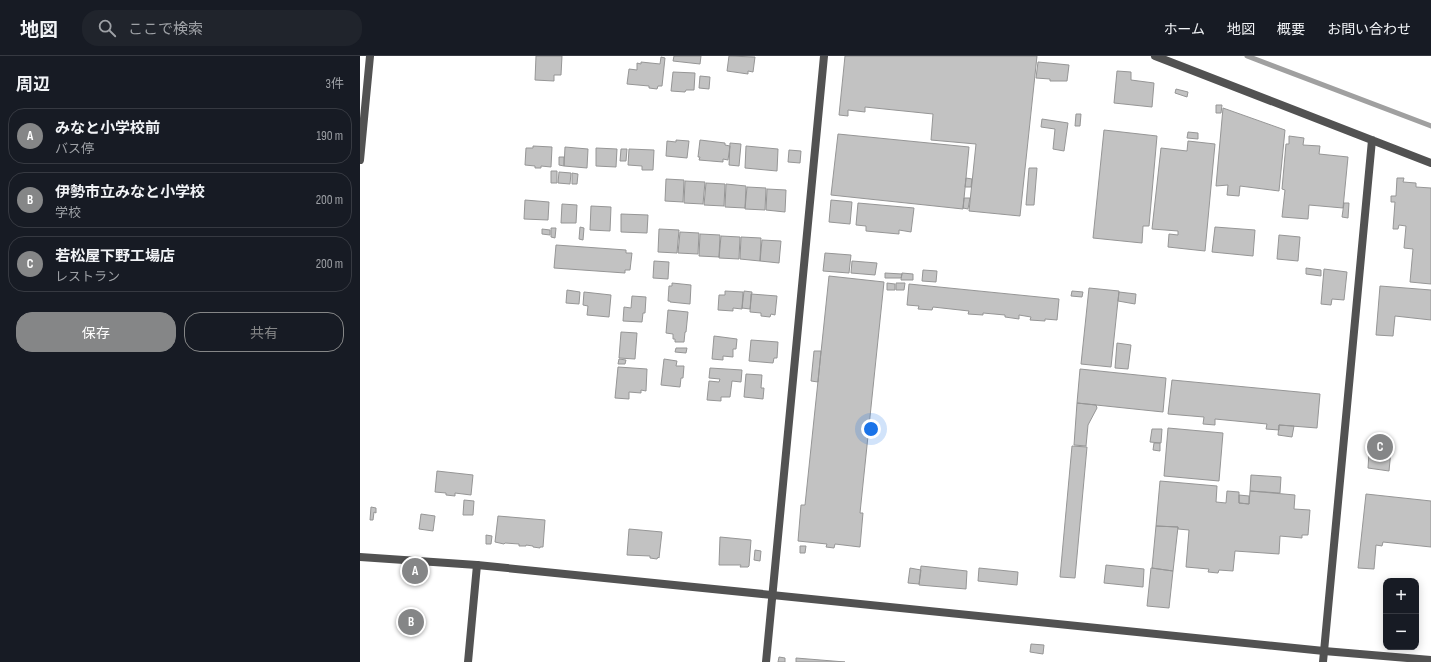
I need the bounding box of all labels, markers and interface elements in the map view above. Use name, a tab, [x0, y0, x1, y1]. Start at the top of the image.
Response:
search box	[82, 10, 362, 46]
icon: search	[96, 17, 118, 39]
text: 地図	[20, 19, 58, 42]
text: ここで検索	[128, 20, 203, 39]
text: ホーム	[1163, 21, 1205, 38]
text: 地図	[1227, 21, 1255, 38]
text: 概要	[1277, 21, 1305, 38]
text: お問い合わせ	[1327, 21, 1411, 38]
text: 周辺	[16, 75, 50, 95]
text: 3件	[326, 76, 344, 92]
text: みなと小学校前	[55, 119, 160, 138]
text: A	[27, 128, 33, 144]
text: 190 m	[316, 128, 343, 144]
text: バス停	[55, 141, 94, 157]
text: 伊勢市立みなと小学校	[55, 183, 205, 202]
text: B	[27, 192, 33, 208]
text: 200 m	[316, 192, 343, 208]
text: 学校	[55, 205, 81, 221]
text: 若松屋下野工場店	[55, 247, 175, 266]
text: C	[27, 256, 33, 272]
text: 200 m	[316, 256, 343, 272]
text: レストラン	[55, 269, 120, 285]
button: 保存	[16, 312, 176, 352]
button: 共有	[184, 312, 344, 352]
your location	[861, 419, 881, 439]
pin: C	[1367, 432, 1393, 462]
pin: A	[402, 556, 428, 586]
map controls	[1383, 578, 1419, 650]
button: +	[1383, 578, 1419, 614]
pin: B	[398, 607, 424, 637]
button: −	[1383, 614, 1419, 650]

